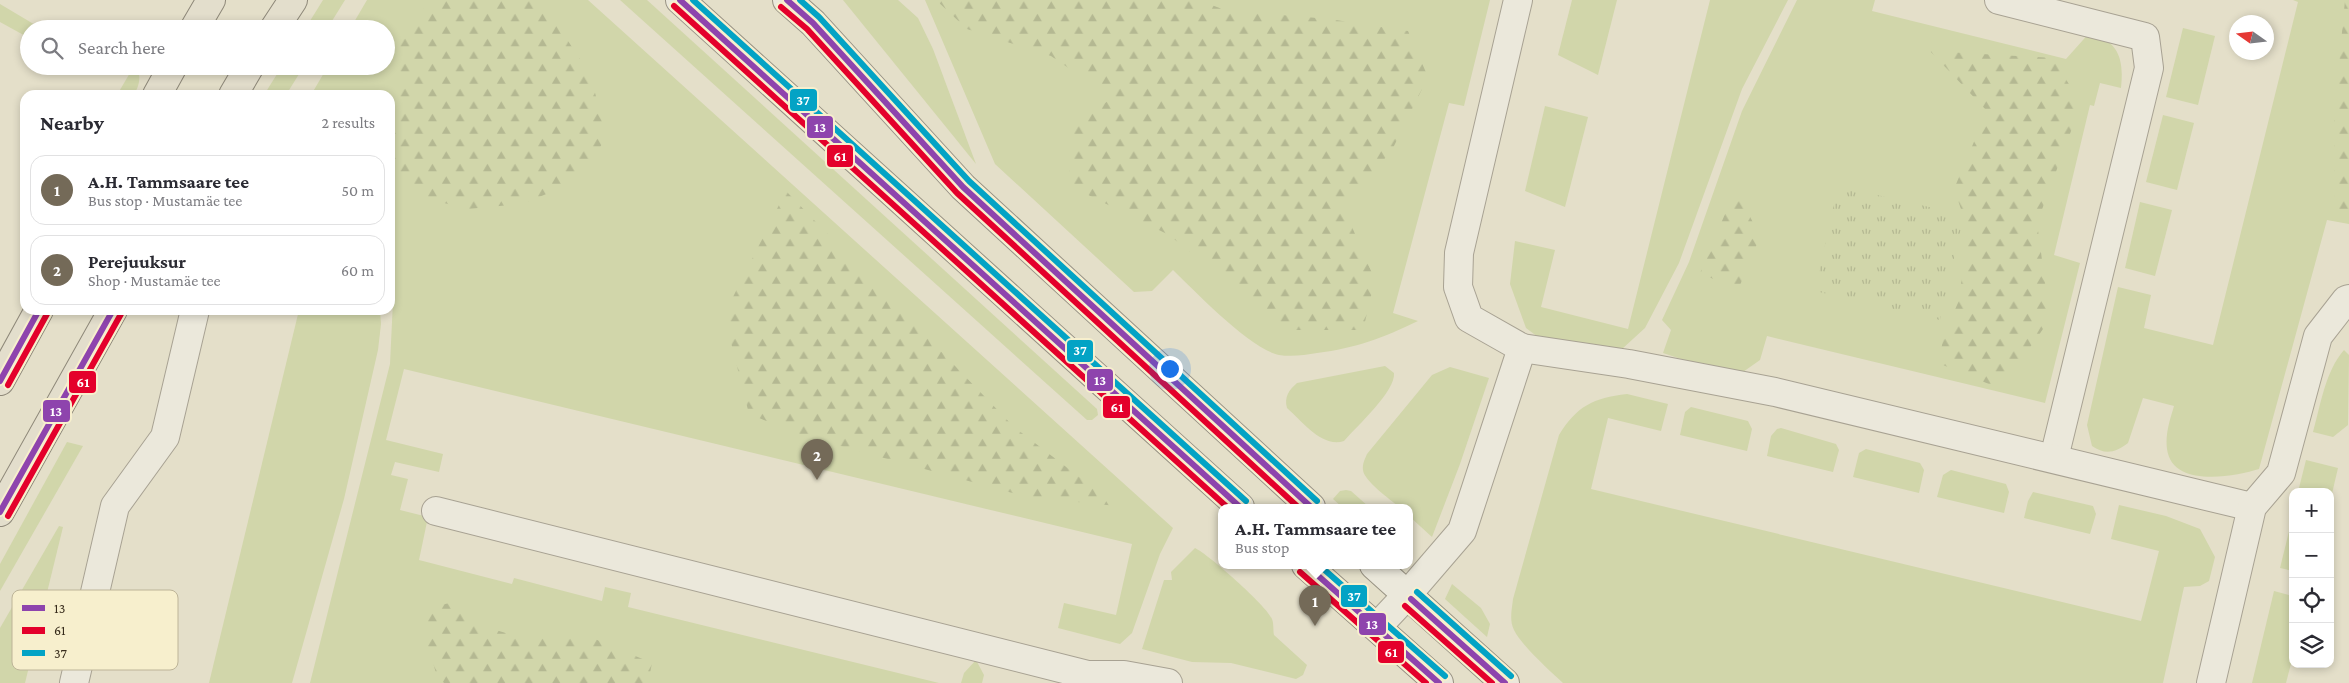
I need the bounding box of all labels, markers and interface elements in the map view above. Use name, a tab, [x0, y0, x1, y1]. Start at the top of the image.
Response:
north arrow	[2229, 15, 2274, 60]
search box	[20, 20, 395, 75]
icon: search	[38, 34, 66, 62]
text: Search here	[78, 37, 165, 58]
line badge: 37	[789, 88, 818, 112]
text: 37	[796, 92, 810, 108]
text: Nearby	[40, 111, 104, 135]
text: 2 results	[322, 114, 375, 131]
line badge: 13	[806, 115, 834, 139]
text: 13	[814, 119, 826, 135]
line badge: 61	[826, 144, 854, 168]
text: 61	[834, 148, 846, 164]
text: A.H. Tammsaare tee	[88, 171, 249, 192]
text: 1	[54, 182, 60, 199]
text: 50 m	[342, 182, 374, 199]
text: Bus stop · Mustamäe tee	[88, 192, 242, 209]
text: Perejuuksur	[88, 251, 186, 272]
text: 2	[53, 262, 61, 279]
text: 60 m	[341, 262, 374, 279]
text: Shop · Mustamäe tee	[88, 272, 220, 289]
line badge: 37	[1066, 339, 1094, 363]
text: 37	[1073, 342, 1087, 358]
your location	[1157, 356, 1183, 382]
line badge: 13	[1086, 368, 1114, 392]
line badge: 61	[68, 370, 97, 394]
text: 13	[1094, 372, 1106, 388]
text: 61	[77, 374, 89, 390]
line badge: 61	[1102, 395, 1131, 419]
line badge: 13	[42, 399, 71, 423]
text: 61	[1111, 399, 1123, 415]
text: 13	[50, 403, 62, 419]
pin: 2	[801, 439, 833, 480]
map controls	[2289, 488, 2334, 668]
button: +	[2289, 488, 2334, 533]
popup	[1218, 504, 1413, 569]
text: A.H. Tammsaare tee	[1235, 518, 1396, 539]
button: −	[2289, 533, 2334, 578]
text: Bus stop	[1235, 539, 1289, 556]
button: locate	[2289, 578, 2334, 623]
line badge: 37	[1340, 584, 1368, 608]
pin: 1	[1299, 585, 1331, 626]
text: 37	[1347, 588, 1361, 604]
legend	[12, 590, 178, 670]
text: 13	[54, 600, 65, 616]
line badge: 13	[1358, 612, 1387, 636]
text: 13	[1366, 616, 1378, 632]
text: 61	[54, 622, 66, 638]
button: layers	[2289, 623, 2334, 668]
line badge: 61	[1377, 640, 1405, 664]
text: 61	[1385, 644, 1397, 660]
text: 37	[54, 645, 68, 661]

